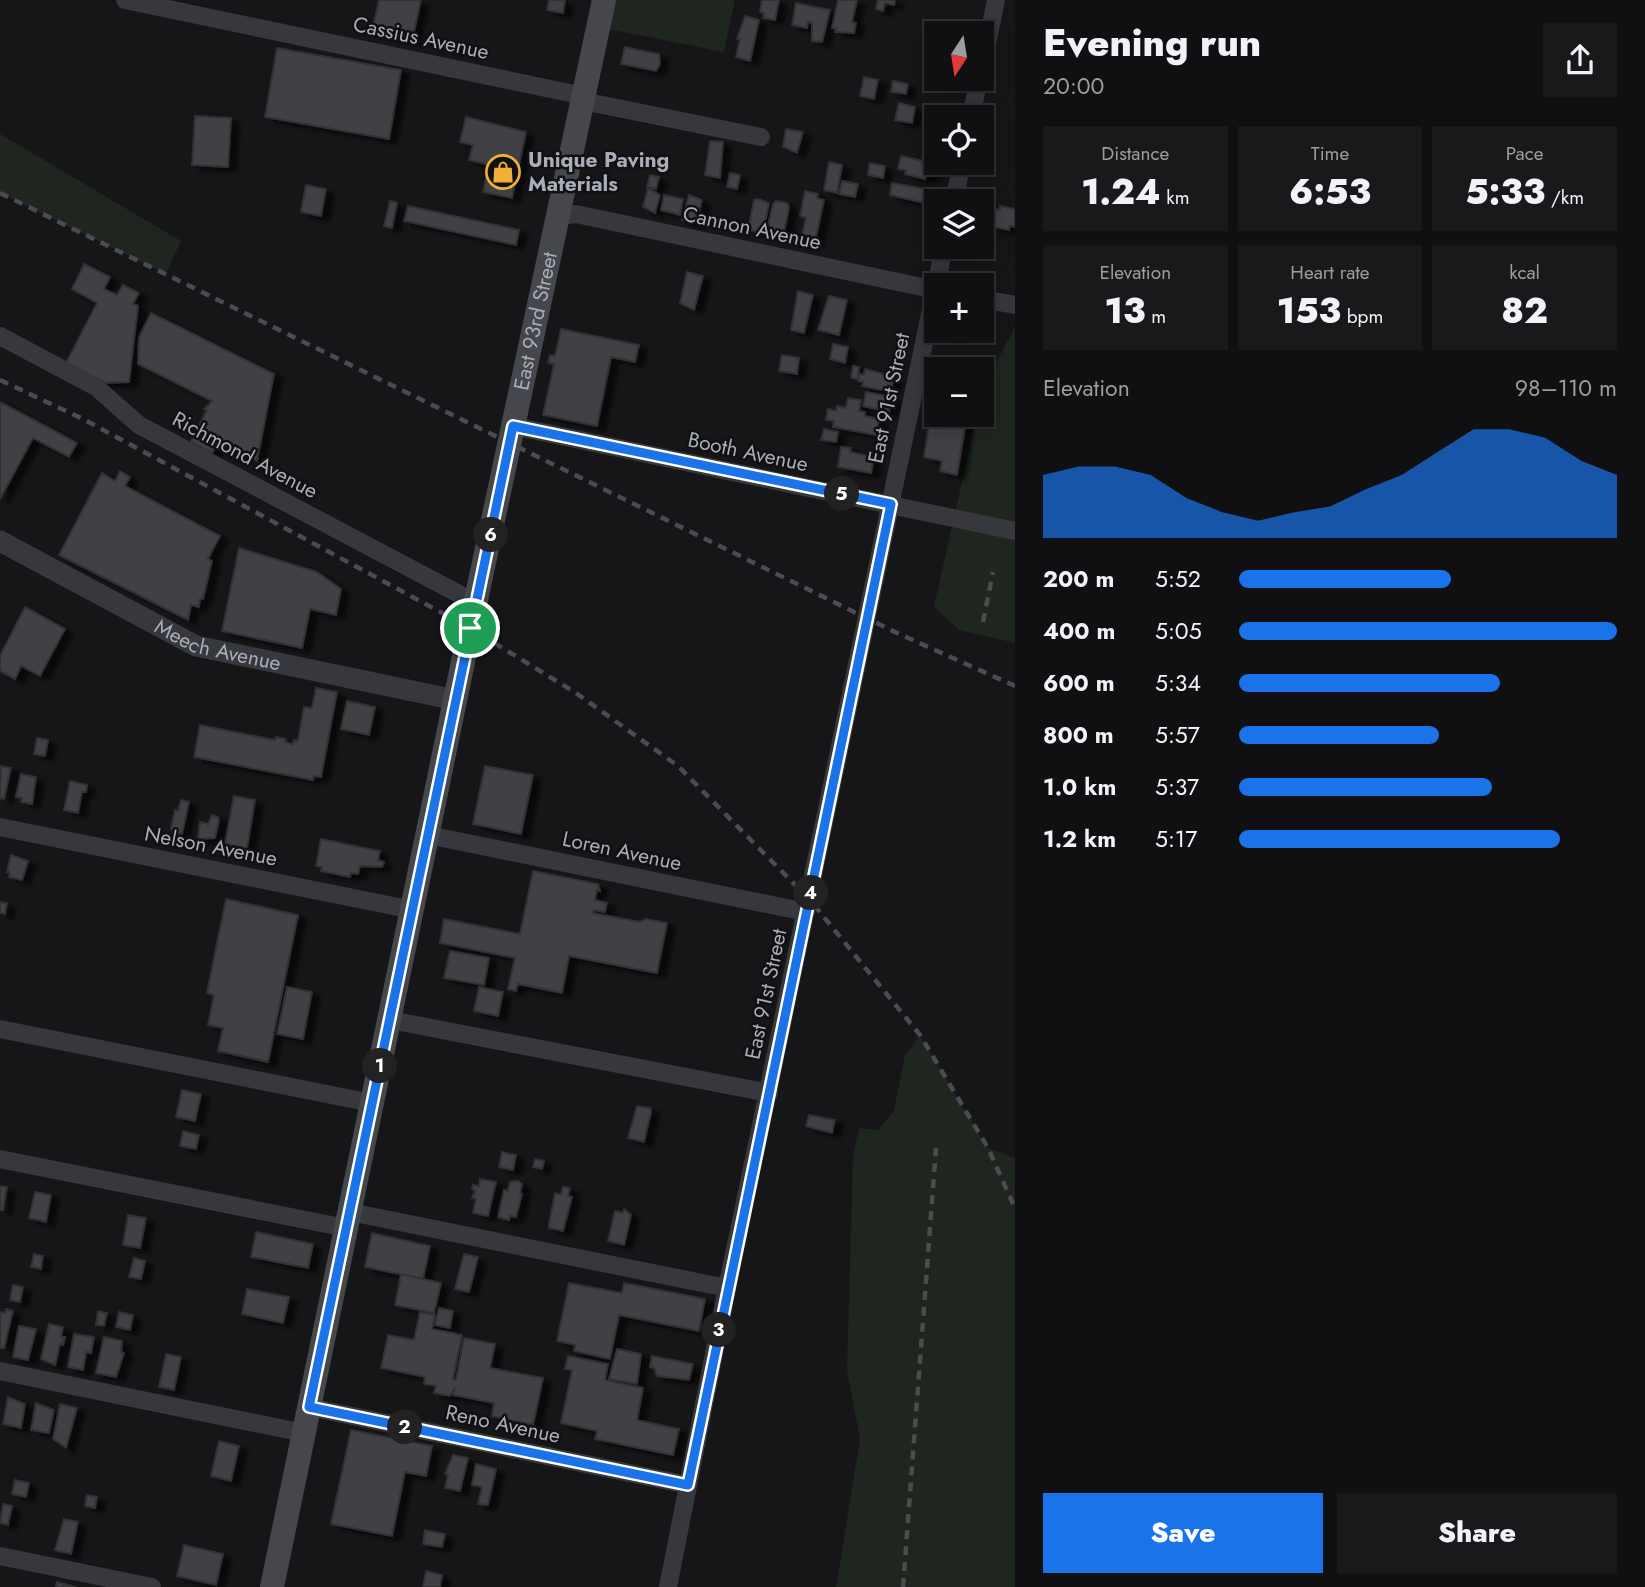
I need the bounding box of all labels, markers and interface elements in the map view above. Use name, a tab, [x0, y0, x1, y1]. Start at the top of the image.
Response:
street label: Cassius Avenue	[350, 9, 492, 67]
text: Evening run	[1043, 15, 1261, 70]
north arrow	[924, 21, 994, 91]
map controls	[924, 21, 994, 427]
button: share	[1543, 23, 1617, 97]
text: 20:00	[1043, 69, 1104, 103]
button: locate	[924, 105, 994, 175]
text: Distance	[1101, 140, 1169, 167]
text: Time	[1311, 140, 1349, 167]
text: Pace	[1506, 140, 1544, 167]
place label: Unique Paving Materials	[528, 145, 669, 199]
shop icon: Unique Paving Materials	[484, 153, 522, 191]
text: 1.24	[1081, 167, 1161, 217]
text: 6:53	[1289, 167, 1371, 217]
text: 5:33	[1465, 167, 1545, 217]
text: km	[1161, 184, 1190, 211]
text: /km	[1545, 184, 1584, 211]
button: layers	[924, 189, 994, 259]
street label: Cannon Avenue	[680, 199, 824, 257]
street label: East 93rd Street	[506, 249, 565, 393]
text: Elevation	[1099, 259, 1171, 286]
text: Heart rate	[1290, 259, 1370, 286]
text: kcal	[1509, 259, 1540, 286]
button: +	[924, 273, 994, 343]
text: 13	[1105, 286, 1146, 336]
text: 153	[1277, 286, 1341, 336]
text: 82	[1501, 286, 1548, 336]
text: m	[1146, 303, 1166, 330]
text: bpm	[1341, 303, 1383, 330]
street label: East 91st Street	[861, 330, 917, 466]
button: −	[924, 357, 994, 427]
text: Elevation	[1043, 371, 1130, 405]
text: 98–110 m	[1515, 371, 1617, 405]
street label: Richmond Avenue	[167, 404, 323, 506]
street label: Booth Avenue	[685, 425, 811, 479]
pin: 5	[824, 476, 860, 512]
text: 5	[835, 480, 848, 507]
pin: 6	[474, 518, 508, 552]
text: 6	[484, 521, 497, 548]
text: 200 m	[1043, 562, 1114, 596]
text: 5:52	[1155, 562, 1201, 596]
pin	[440, 598, 500, 658]
icon: arrive	[451, 609, 489, 647]
street label: Meech Avenue	[149, 611, 284, 678]
text: 400 m	[1043, 614, 1115, 648]
text: 5:05	[1155, 614, 1202, 648]
text: 600 m	[1043, 666, 1115, 700]
text: 5:34	[1155, 666, 1201, 700]
text: 800 m	[1043, 718, 1114, 752]
text: 5:57	[1155, 718, 1200, 752]
text: 1.0 km	[1043, 770, 1116, 804]
text: 5:37	[1155, 770, 1199, 804]
street label: Nelson Avenue	[142, 818, 280, 874]
text: 1.2 km	[1043, 822, 1116, 856]
text: 5:17	[1155, 822, 1197, 856]
street label: Loren Avenue	[560, 824, 685, 878]
pin: 4	[794, 876, 828, 910]
text: 4	[804, 879, 817, 906]
street label: East 91st Street	[738, 926, 794, 1062]
pin: 1	[362, 1048, 398, 1084]
text: 1	[375, 1052, 384, 1079]
pin: 3	[702, 1312, 736, 1348]
text: 3	[713, 1316, 724, 1343]
street label: Reno Avenue	[443, 1397, 563, 1451]
pin: 2	[388, 1410, 422, 1444]
text: 2	[398, 1413, 411, 1440]
button: Save	[1043, 1493, 1323, 1573]
button: Share	[1337, 1493, 1617, 1573]

